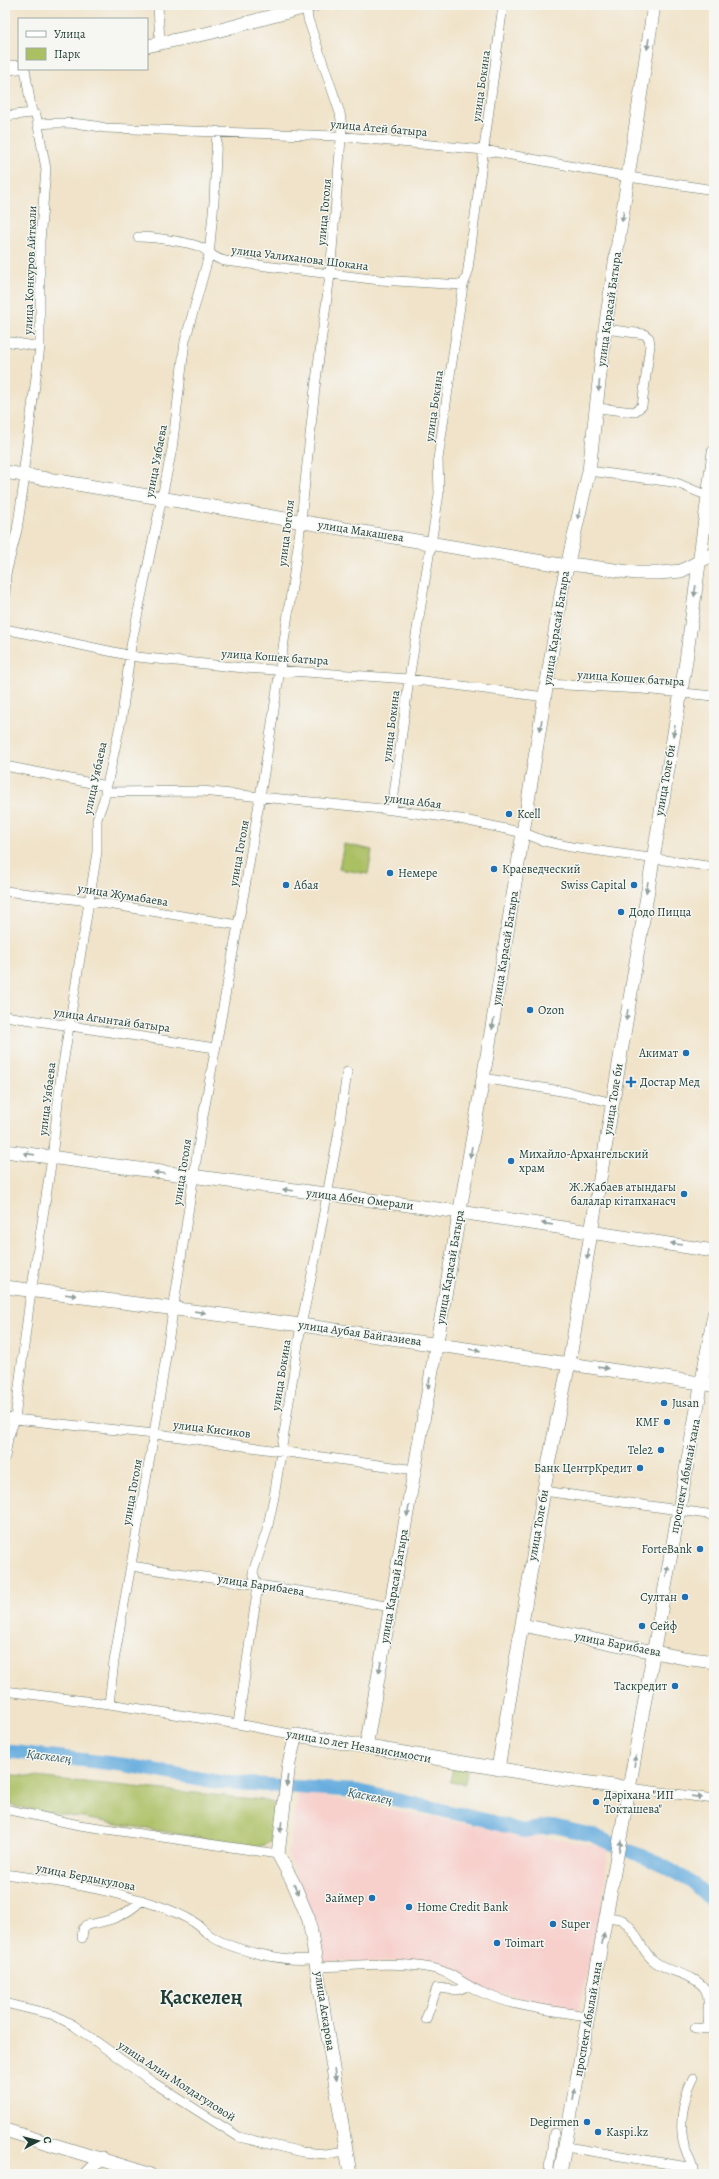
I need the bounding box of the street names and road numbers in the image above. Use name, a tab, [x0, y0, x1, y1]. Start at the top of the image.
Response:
street label: улица Бокина	[468, 49, 494, 124]
street label: улица Атей батыра	[329, 116, 429, 140]
street label: улица Гоголя	[313, 178, 335, 247]
street label: улица Конкуров Айткали	[20, 205, 40, 336]
street label: улица Уалиханова Шокана	[230, 242, 370, 274]
street label: улица Карасай Батыра	[593, 250, 625, 368]
street label: улица Бокина	[421, 369, 447, 444]
street label: улица Уябаева	[141, 423, 171, 500]
street label: улица Гоголя	[274, 499, 298, 568]
street label: улица Макашева	[316, 516, 405, 546]
street label: улица Карасай Батыра	[539, 569, 573, 687]
street label: улица Кошек батыра	[220, 645, 330, 669]
street label: улица Кошек батыра	[576, 666, 686, 690]
street label: улица Бокина	[379, 689, 403, 764]
street label: улица Уябаева	[79, 740, 111, 817]
street label: улица Толе би	[651, 743, 679, 818]
street label: улица Абая	[382, 789, 443, 812]
street label: улица Гоголя	[225, 818, 253, 888]
street label: улица Жумабаева	[76, 880, 170, 910]
street label: улица Карасай Батыра	[488, 889, 522, 1007]
street label: улица Агынтай батыра	[52, 1004, 172, 1036]
street label: улица Уябаева	[34, 1061, 59, 1138]
street label: улица Толе би	[599, 1062, 627, 1137]
street label: улица Гоголя	[169, 1137, 195, 1207]
street label: улица Абен Омерали	[305, 1184, 414, 1214]
street label: улица Карасай Батыра	[432, 1208, 468, 1326]
street label: улица Аубая Байгазиева	[296, 1316, 423, 1350]
street label: улица Бокина	[267, 1338, 295, 1413]
street label: улица Кисиков	[171, 1416, 252, 1442]
street label: проспект Абылай хана	[666, 1417, 704, 1535]
street label: улица Гоголя	[118, 1457, 146, 1527]
street label: улица Толе би	[524, 1488, 552, 1563]
street label: улица Карасай Батыра	[376, 1527, 412, 1645]
street label: улица Барибаева	[216, 1570, 306, 1600]
street label: улица Барибаева	[573, 1628, 663, 1660]
street label: улица 10 лет Независимости	[284, 1725, 433, 1767]
street label: улица Бердыкулова	[34, 1859, 137, 1895]
street label: проспект Абылай хана	[570, 1960, 606, 2078]
street label: улица Аскарова	[311, 1969, 339, 2052]
street label: улица Алии Молдагуловой	[114, 2036, 239, 2125]

